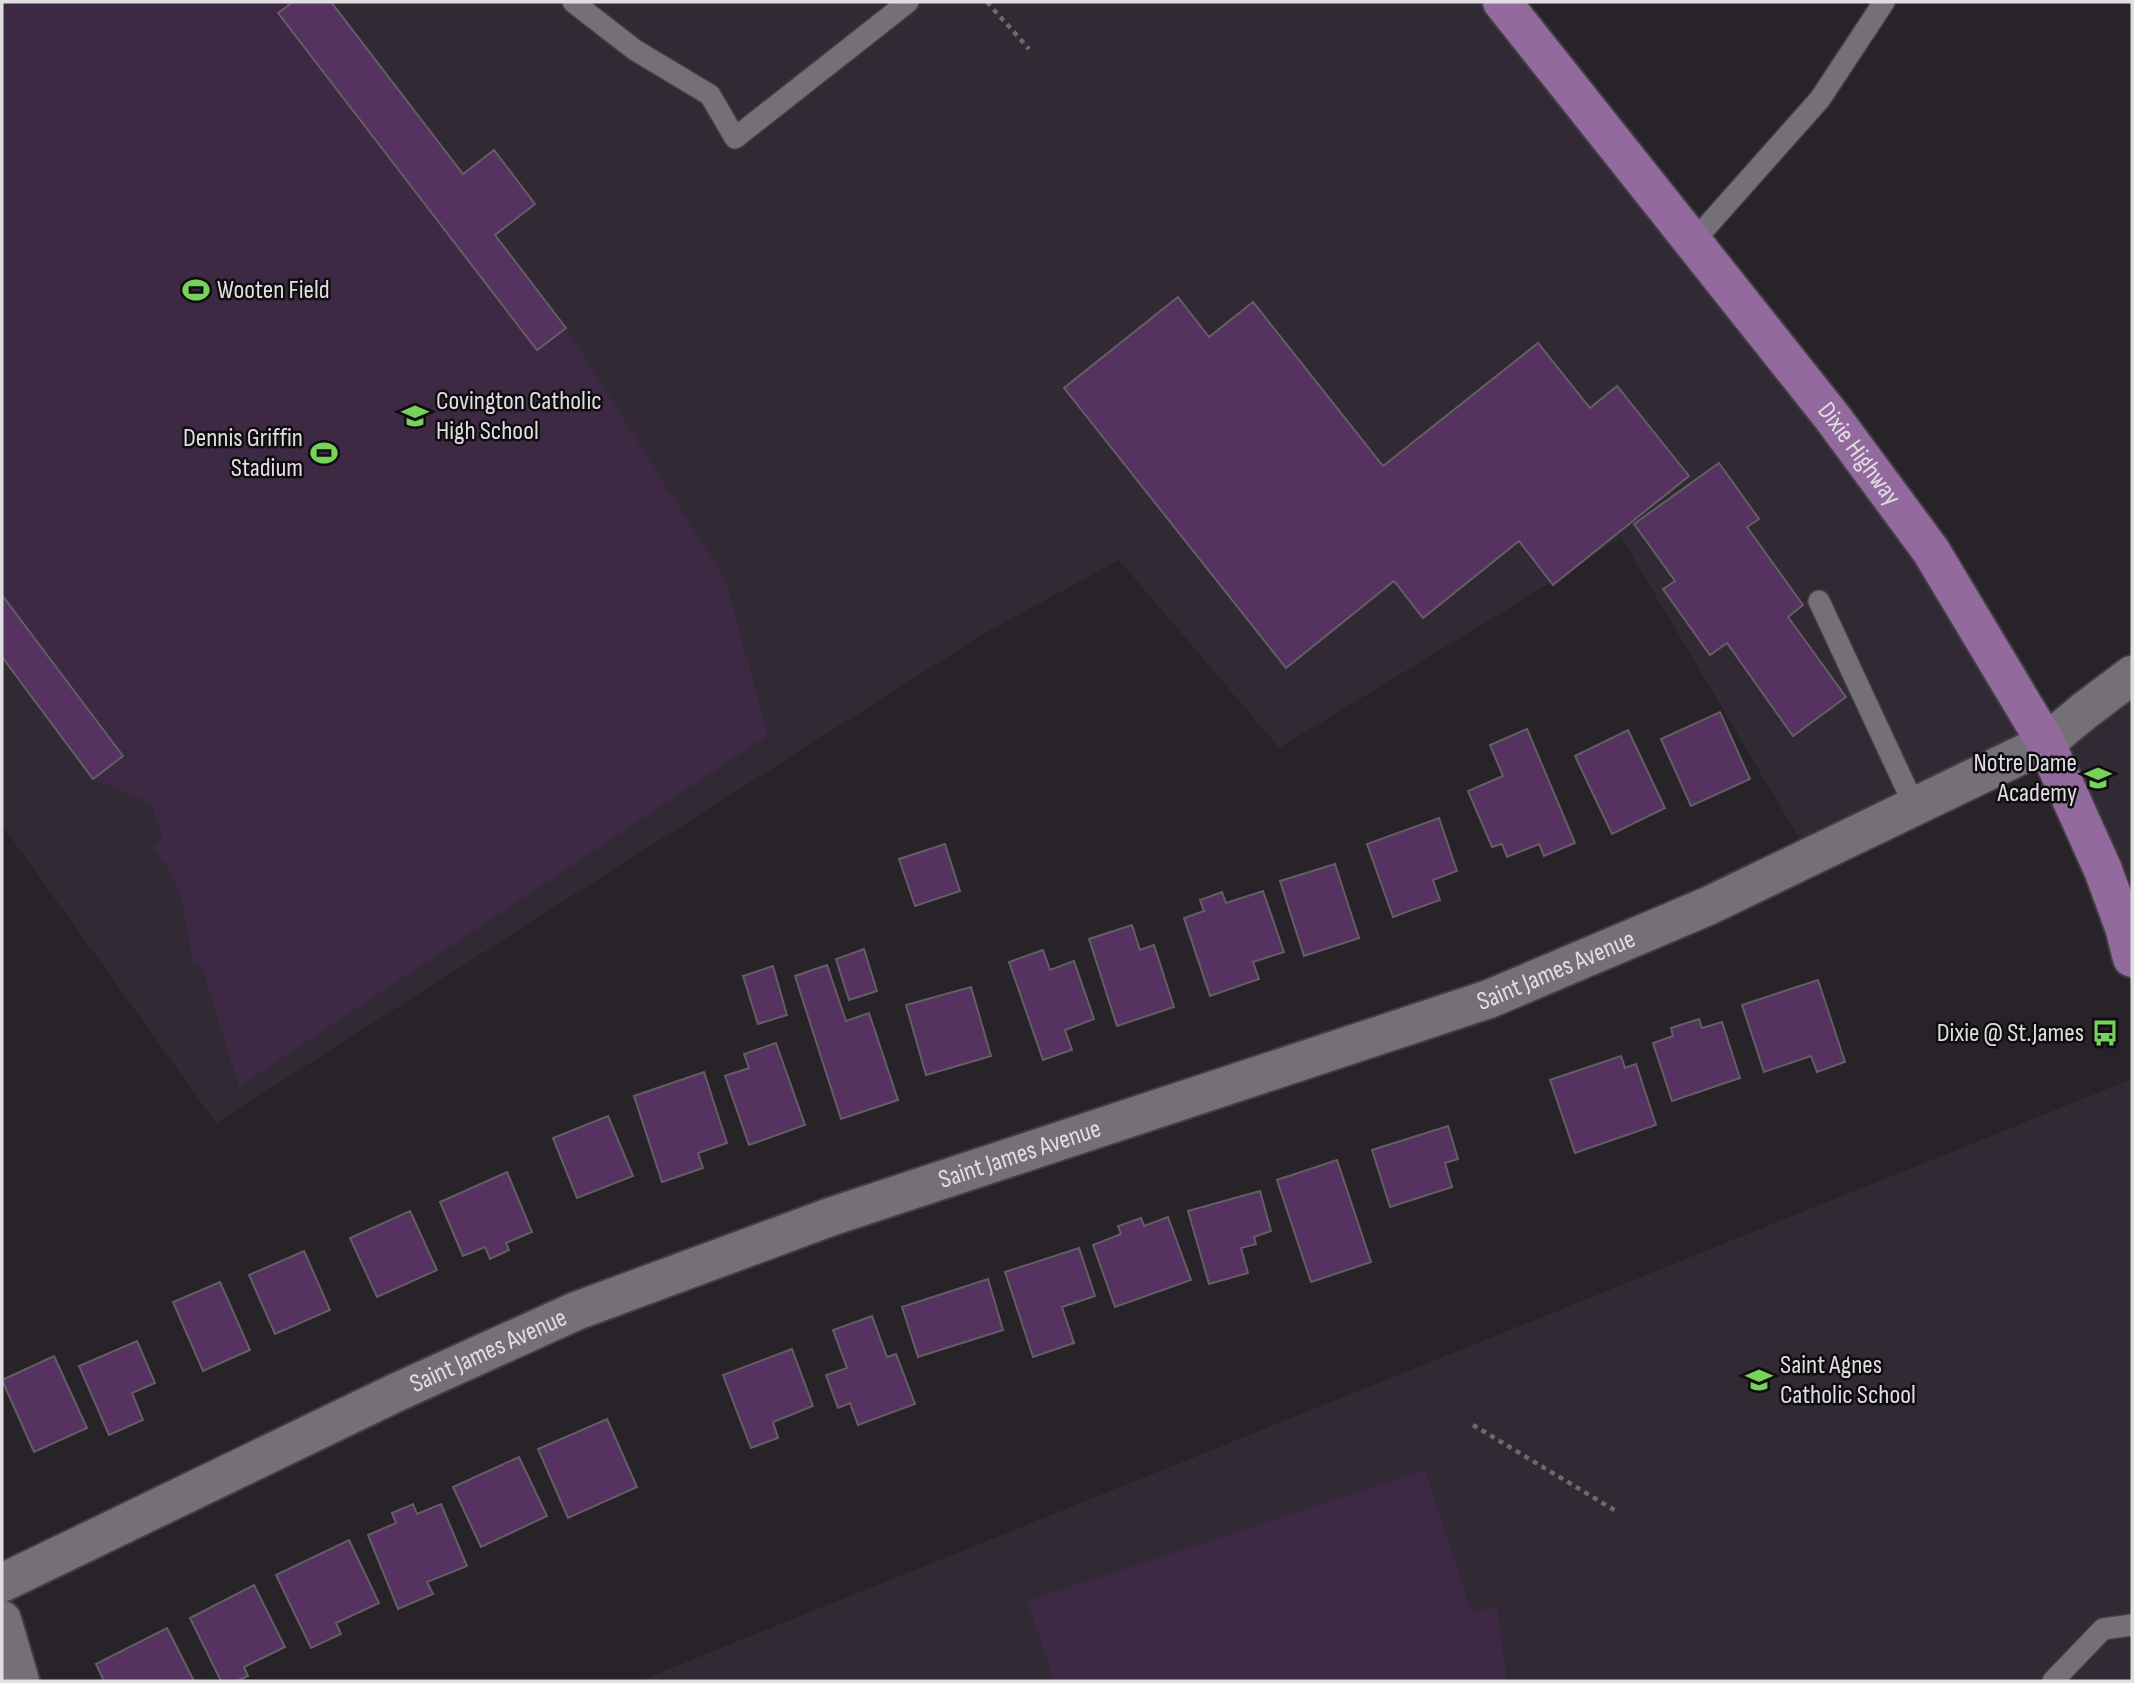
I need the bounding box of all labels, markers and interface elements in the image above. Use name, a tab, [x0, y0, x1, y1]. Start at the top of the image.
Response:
sports icon: Wooten Field	[181, 275, 211, 305]
place label: Wooten Field	[217, 275, 330, 306]
place label: Covington Catholic High School	[436, 386, 602, 447]
street label: Dixie Highway	[1811, 396, 1907, 512]
school or university icon: Covington Catholic High School	[400, 401, 430, 431]
place label: Dennis Griffin Stadium	[183, 423, 303, 484]
sports icon: Dennis Griffin Stadium	[309, 438, 339, 468]
place label: Notre Dame Academy	[1974, 748, 2077, 809]
school or university icon: Notre Dame Academy	[2083, 763, 2113, 793]
street label: Saint James Avenue	[1473, 923, 1640, 1017]
place label: Dixie @ St.James	[1937, 1018, 2084, 1049]
bus stop icon: Dixie @ St.James	[2090, 1018, 2120, 1048]
street label: Saint James Avenue	[935, 1113, 1105, 1195]
street label: Saint James Avenue	[405, 1302, 572, 1400]
place label: Saint Agnes Catholic School	[1780, 1350, 1916, 1411]
school or university icon: Saint Agnes Catholic School	[1744, 1365, 1774, 1395]

